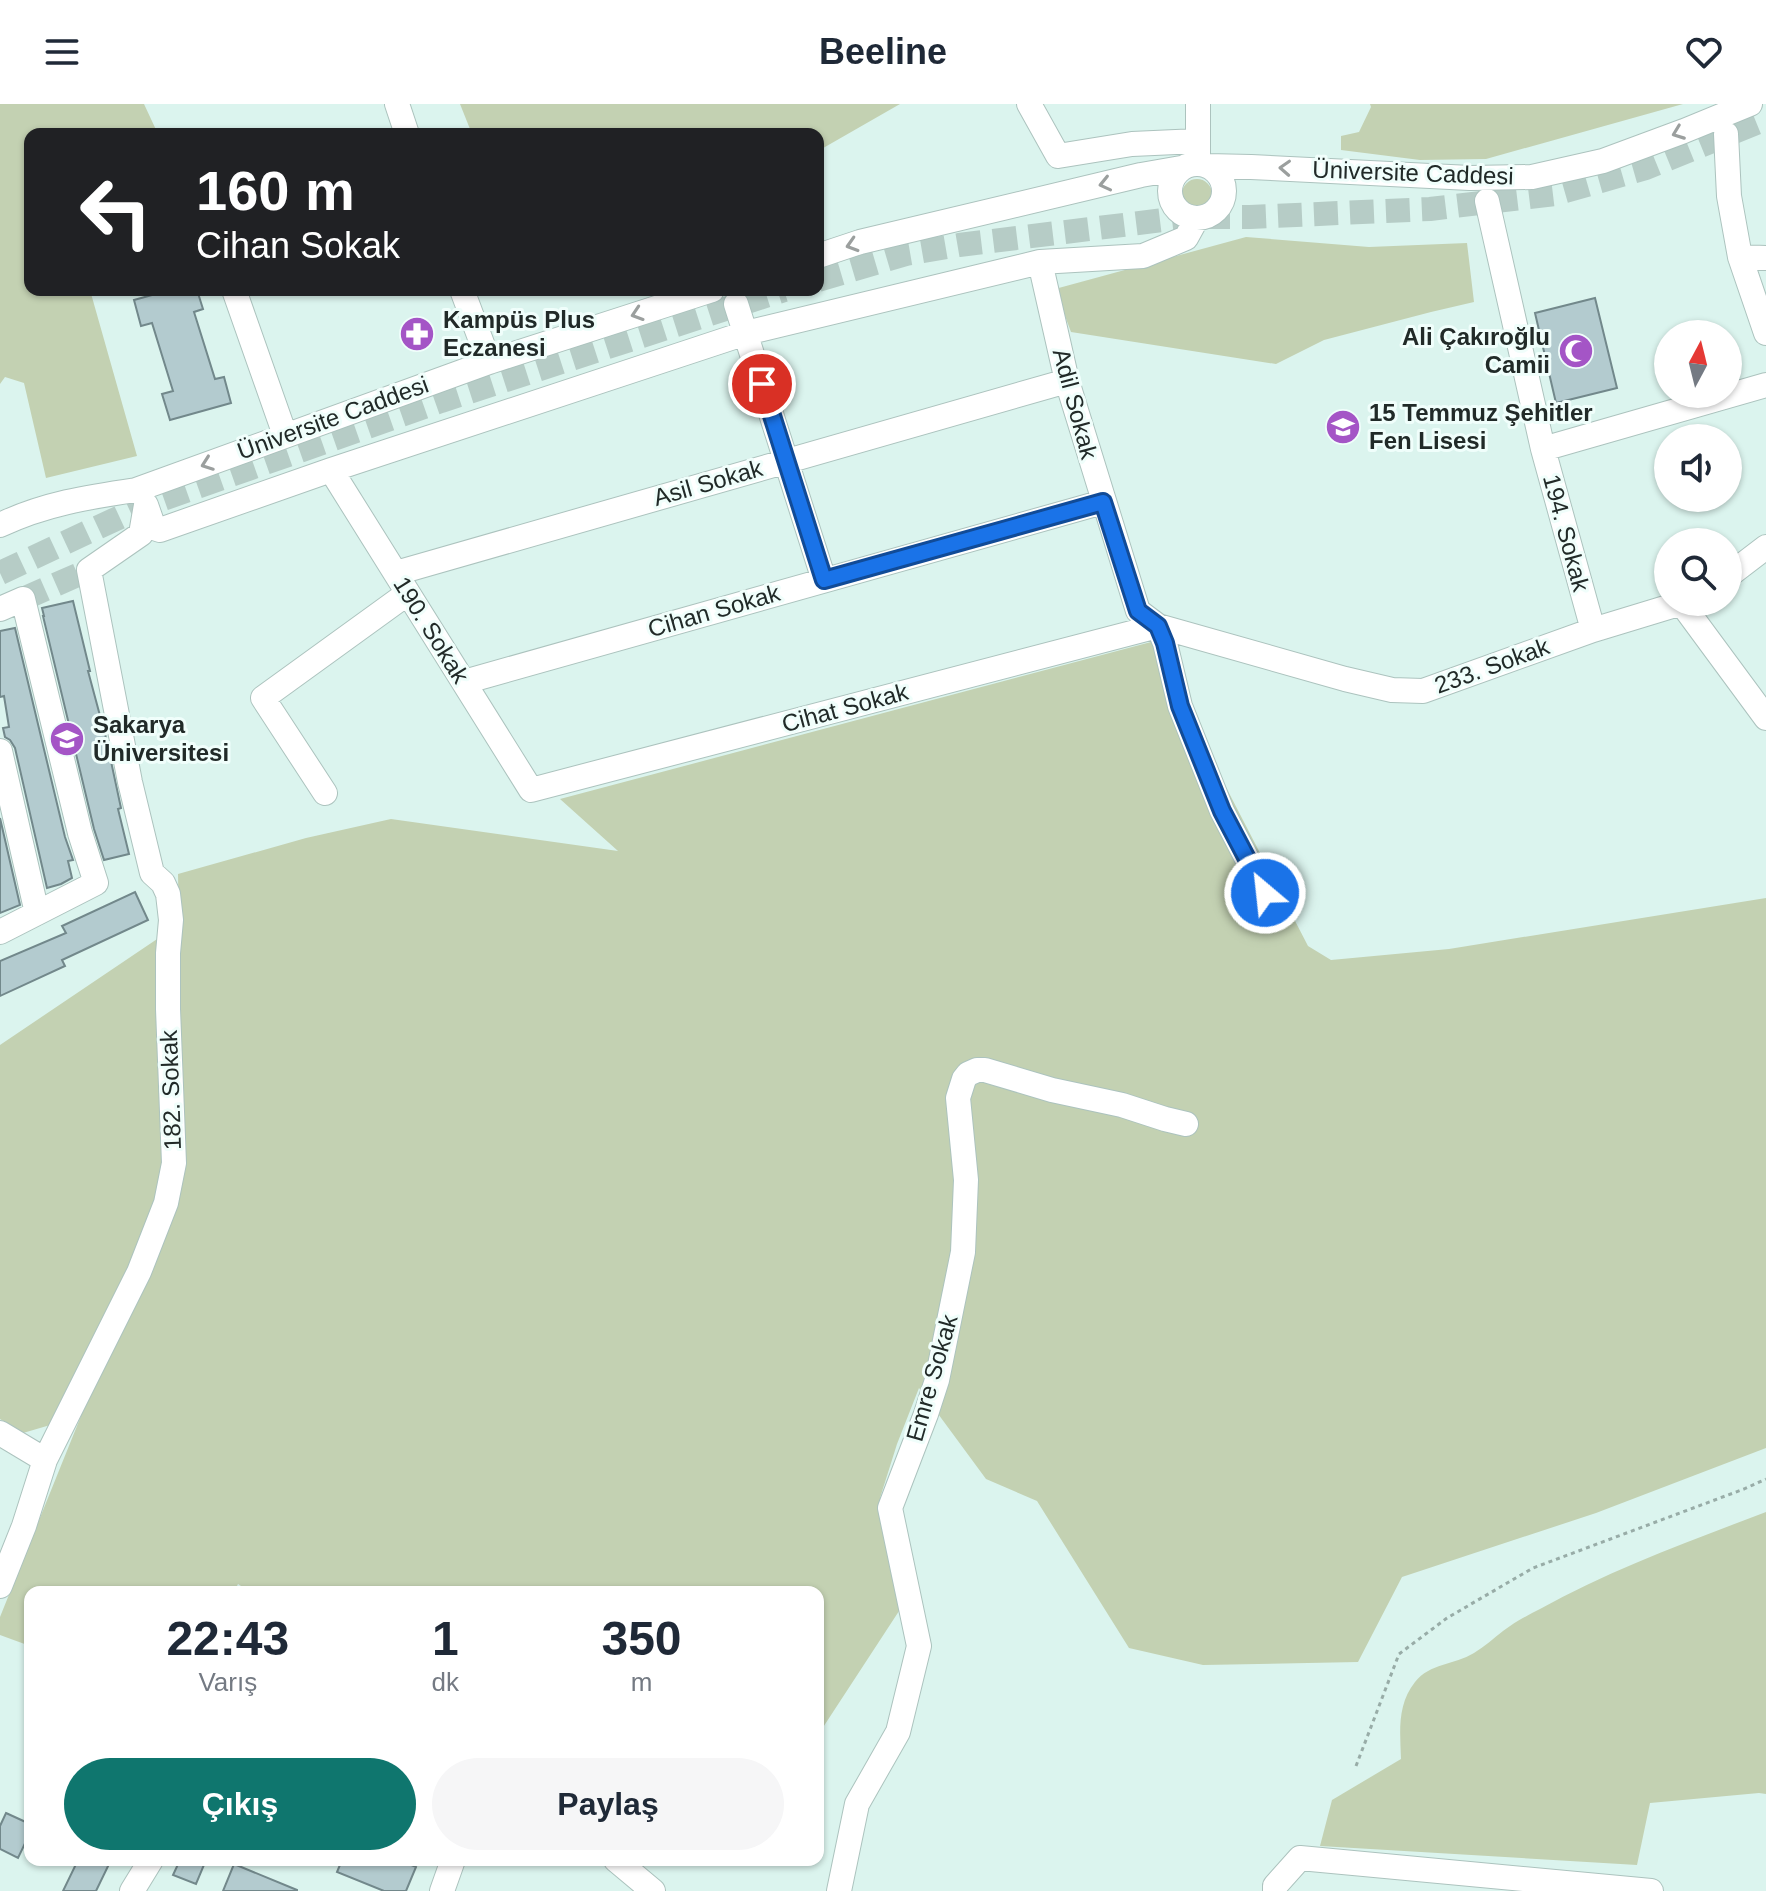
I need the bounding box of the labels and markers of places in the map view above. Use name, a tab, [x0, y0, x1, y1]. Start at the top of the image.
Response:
place label: Kampüs Plus Eczanesi	[443, 306, 595, 361]
pharmacy icon: Kampüs Plus Eczanesi	[398, 315, 436, 353]
place label: Ali Çakıroğlu Camii	[1402, 323, 1550, 378]
mosque icon: Ali Çakıroğlu Camii	[1557, 332, 1595, 370]
pin	[728, 350, 796, 418]
place label: 15 Temmuz Şehitler Fen Lisesi	[1369, 399, 1593, 454]
school or university icon: 15 Temmuz Şehitler Fen Lisesi	[1324, 408, 1362, 446]
place label: Sakarya Üniversitesi	[93, 711, 229, 766]
school or university icon: Sakarya Üniversitesi	[48, 720, 86, 758]

